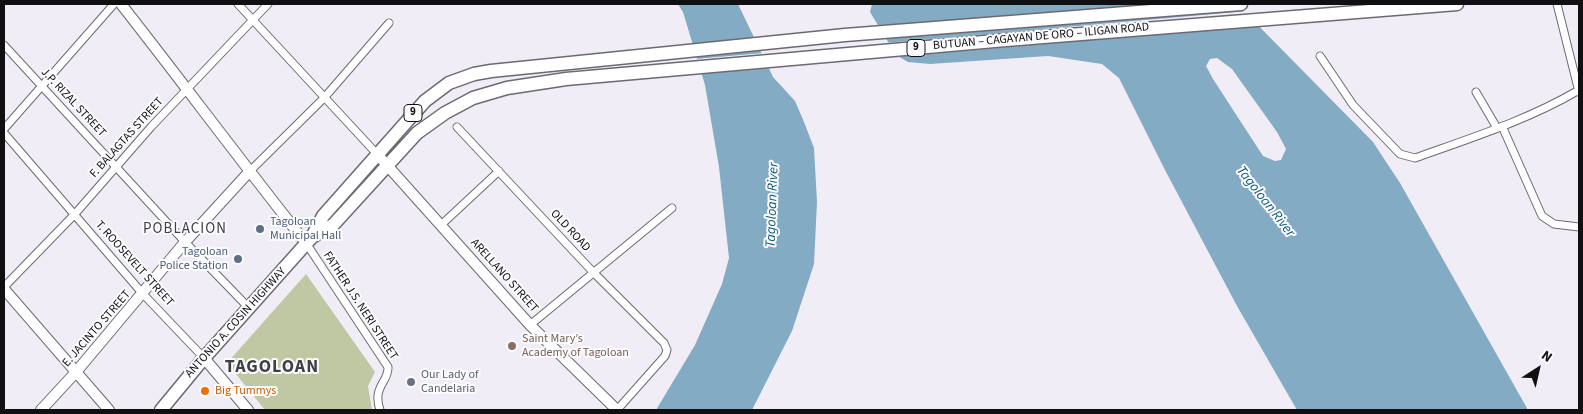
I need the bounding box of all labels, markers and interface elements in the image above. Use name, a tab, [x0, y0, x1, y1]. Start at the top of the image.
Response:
street label: BUTUAN – CAGAYAN DE ORO – ILIGAN ROAD	[932, 20, 1150, 54]
road number: 9	[907, 40, 925, 56]
street label: J.P. RIZAL STREET	[37, 66, 109, 140]
street label: F. BALAGTAS STREET	[87, 95, 167, 181]
road number: 9	[404, 105, 422, 122]
water label: Tagoloan River	[763, 162, 783, 248]
water label: Tagoloan River	[1232, 163, 1298, 241]
street label: OLD ROAD	[547, 207, 593, 255]
place label: Tagoloan Municipal Hall	[270, 215, 341, 243]
street label: T. ROOSEVELT STREET	[92, 218, 176, 310]
district label: POBLACION	[142, 221, 228, 239]
marker: Tagoloan Municipal Hall	[254, 223, 266, 235]
street label: ARELLANO STREET	[467, 236, 541, 316]
place label: Tagoloan Police Station	[160, 245, 228, 273]
street label: FATHER J.S. NERI STREET	[320, 249, 400, 363]
marker: Tagoloan Police Station	[232, 253, 244, 265]
street label: ANTONIO A. COSIN HIGHWAY	[183, 265, 289, 381]
street label: E. JACINTO STREET	[60, 288, 134, 370]
place label: Saint Mary’s Academy of Tagoloan	[522, 332, 629, 360]
marker: Saint Mary’s Academy of Tagoloan	[506, 340, 518, 352]
north arrow	[1513, 344, 1563, 394]
text: N	[1537, 346, 1556, 368]
district label: TAGOLOAN	[224, 357, 320, 379]
place label: Our Lady of Candelaria	[421, 368, 479, 396]
marker: Our Lady of Candelaria	[405, 376, 417, 388]
place label: Big Tummys	[215, 384, 276, 398]
marker: Big Tummys	[199, 385, 211, 397]

